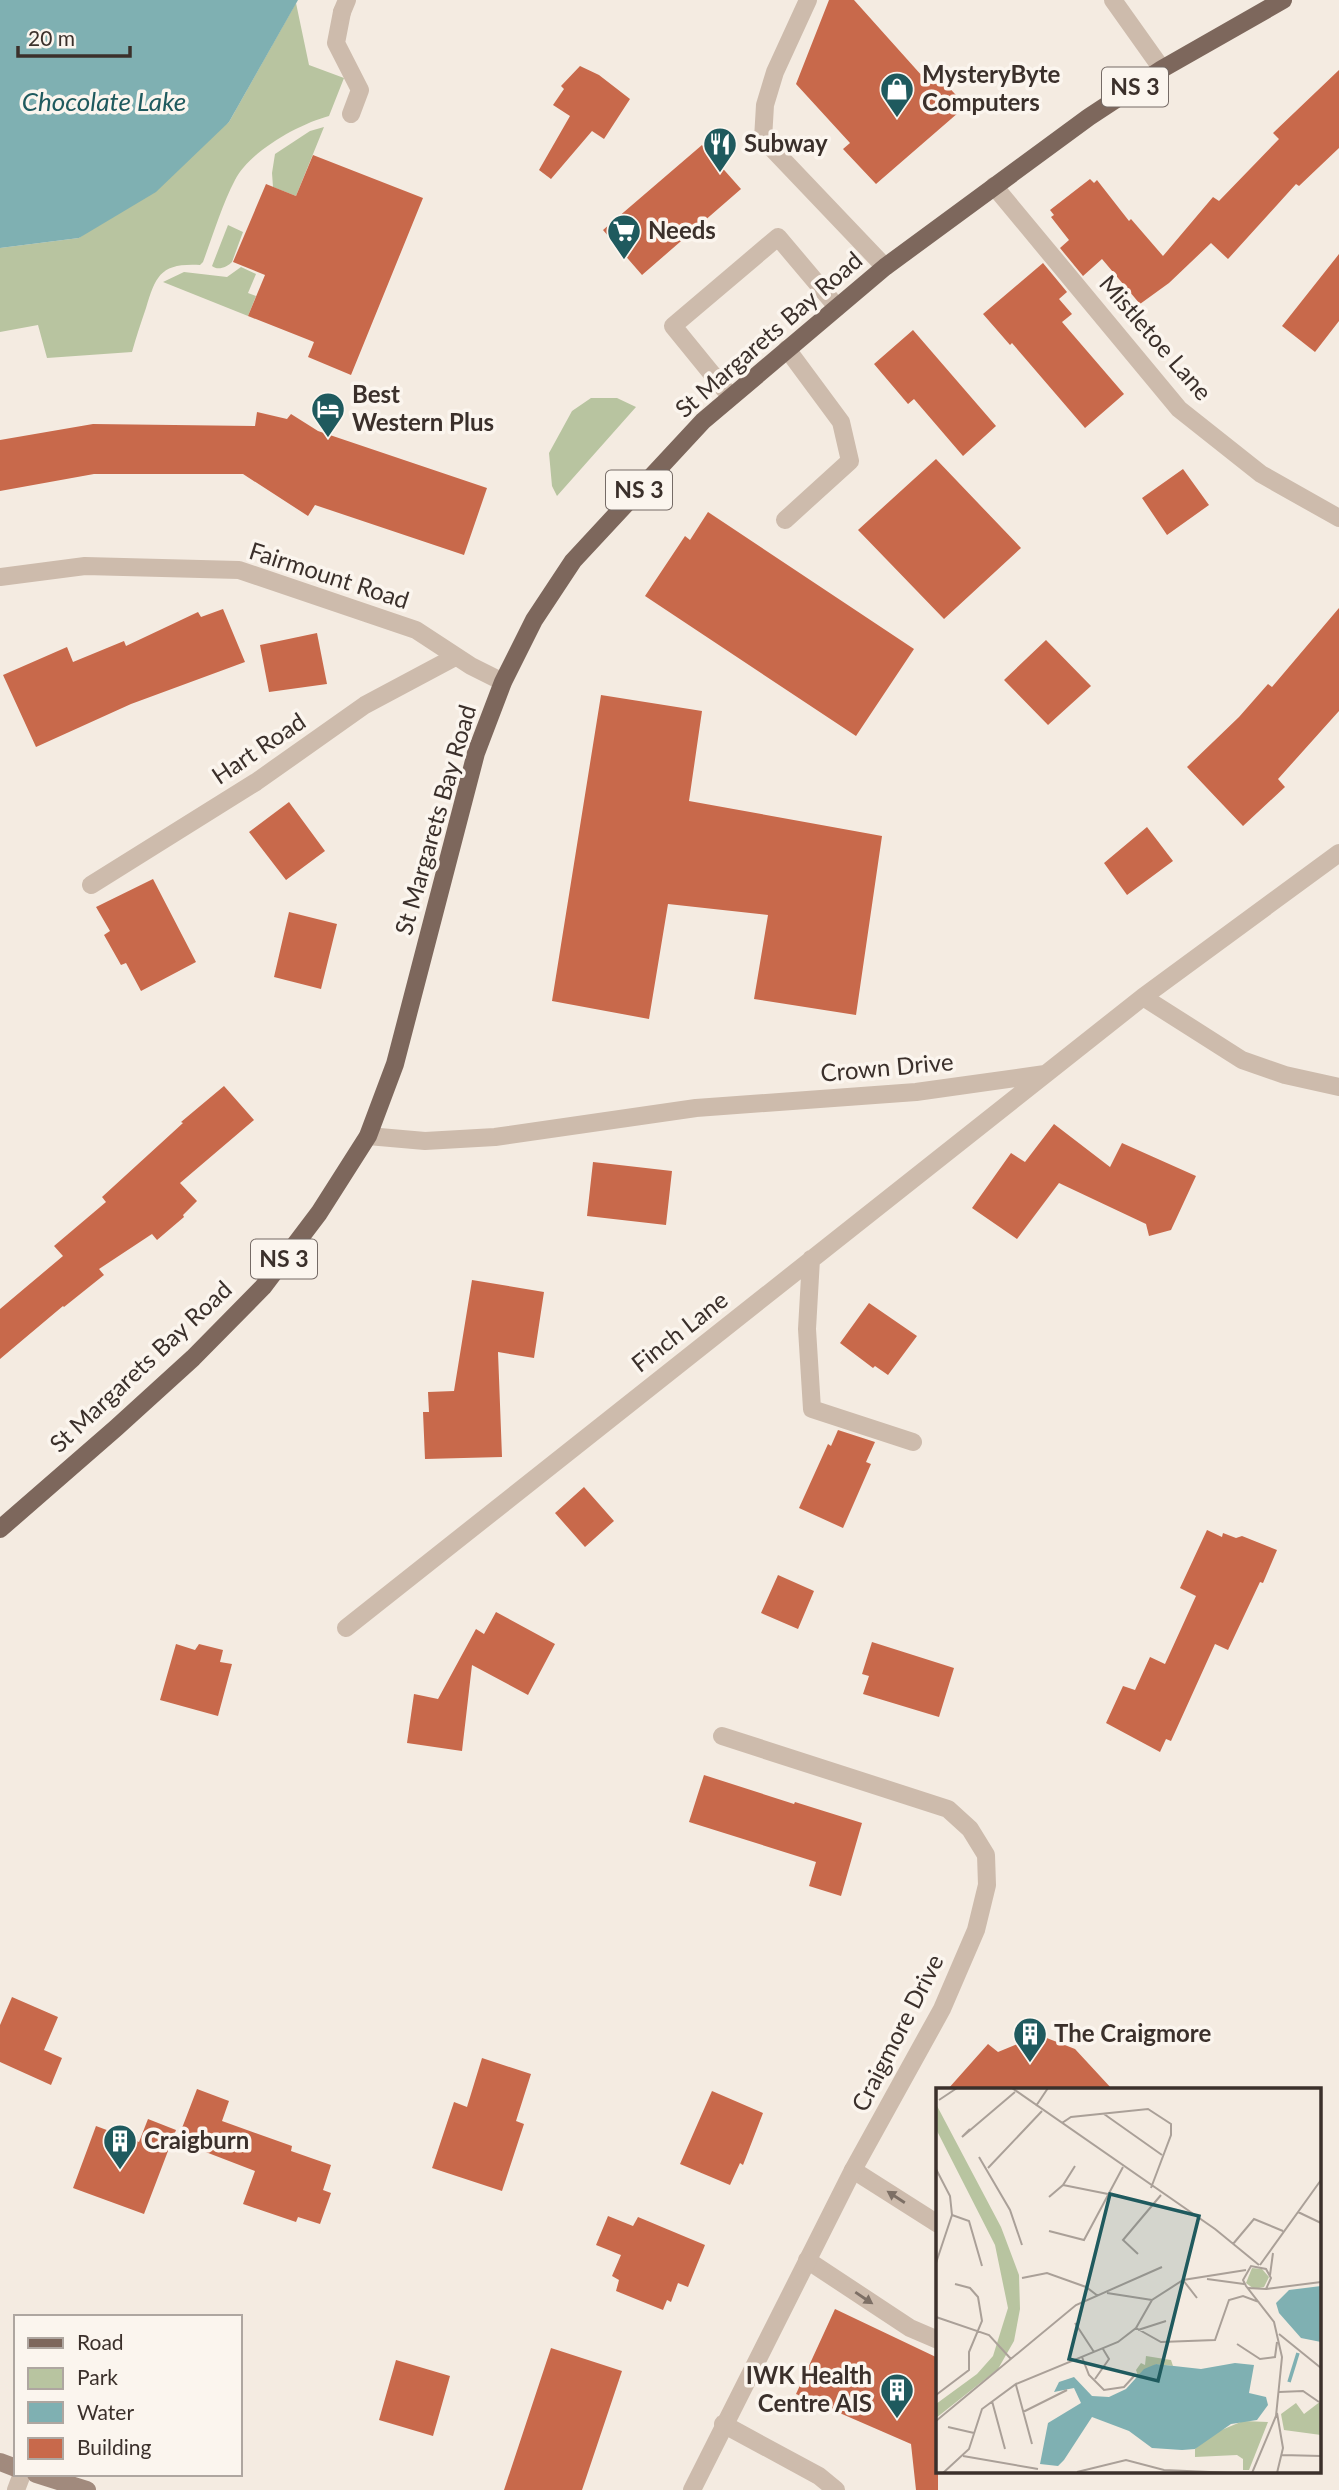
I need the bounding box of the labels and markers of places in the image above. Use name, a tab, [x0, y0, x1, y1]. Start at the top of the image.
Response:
place label: MysteryByte Computers	[922, 59, 1060, 116]
shop icon: MysteryByte Computers	[878, 70, 916, 119]
restaurant icon: Subway	[701, 125, 739, 174]
place label: Subway	[744, 128, 828, 157]
supermarket icon: Needs	[605, 212, 643, 261]
place label: Needs	[648, 215, 716, 244]
place label: Best Western Plus	[352, 379, 494, 436]
hotel icon: Best Western Plus	[309, 390, 347, 439]
building icon: The Craigmore	[1011, 2015, 1049, 2064]
place label: The Craigmore	[1054, 2018, 1211, 2047]
building icon: Craigburn	[101, 2122, 139, 2171]
place label: Craigburn	[144, 2125, 249, 2154]
place label: IWK Health Centre AIS	[746, 2360, 872, 2417]
building icon: IWK Health Centre AIS	[878, 2371, 916, 2420]

